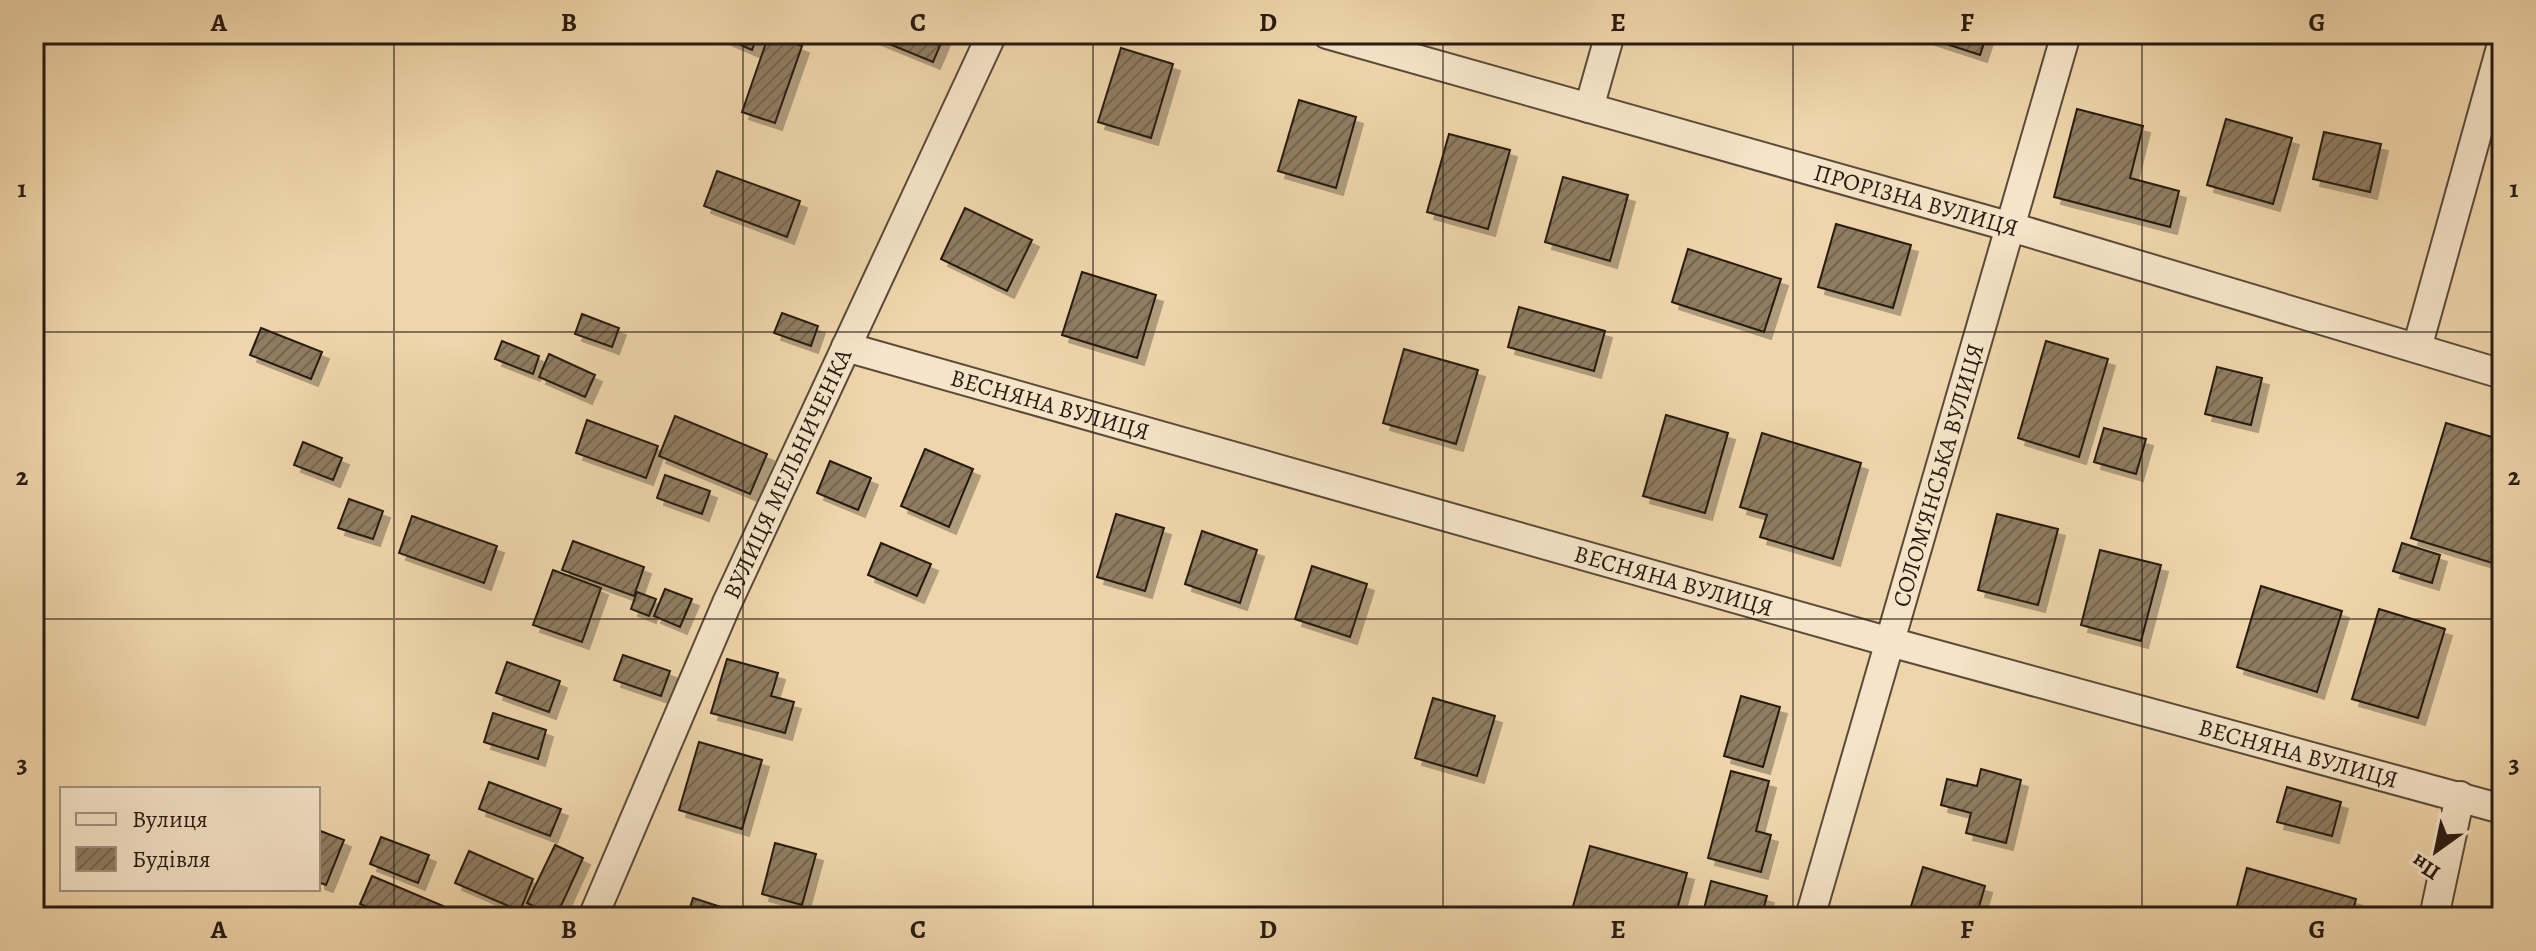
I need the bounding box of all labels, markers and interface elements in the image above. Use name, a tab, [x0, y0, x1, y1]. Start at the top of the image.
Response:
text: A	[210, 5, 228, 40]
text: B	[561, 5, 577, 40]
text: C	[910, 5, 926, 40]
text: D	[1259, 5, 1277, 40]
text: E	[1610, 5, 1626, 40]
text: F	[1960, 5, 1974, 40]
text: G	[2308, 5, 2326, 40]
street label: ПРОРІЗНА ВУЛИЦЯ	[1810, 156, 2022, 244]
text: 1	[17, 171, 27, 206]
text: 1	[2509, 171, 2519, 206]
street label: СОЛОМ'ЯНСЬКА ВУЛИЦЯ	[1885, 340, 1991, 611]
street label: ВУЛИЦЯ МЕЛЬНИЧЕНКА	[715, 343, 860, 604]
street label: ВЕСНЯНА ВУЛИЦЯ	[947, 361, 1153, 448]
text: 2	[16, 459, 29, 494]
text: 2	[2508, 459, 2521, 494]
street label: ВЕСНЯНА ВУЛИЦЯ	[1570, 538, 1777, 624]
street label: ВЕСНЯНА ВУЛИЦЯ	[2195, 711, 2401, 796]
text: 3	[16, 746, 28, 781]
text: 3	[2508, 746, 2520, 781]
legend	[60, 787, 320, 891]
text: Вулиця	[132, 803, 208, 835]
north arrow	[2396, 811, 2476, 891]
text: Будівля	[132, 843, 211, 875]
text: Пн	[2405, 847, 2446, 887]
text: A	[210, 912, 228, 947]
text: B	[561, 912, 577, 947]
text: C	[910, 912, 926, 947]
text: D	[1259, 912, 1277, 947]
text: E	[1610, 912, 1626, 947]
text: F	[1960, 912, 1974, 947]
text: G	[2308, 912, 2326, 947]

